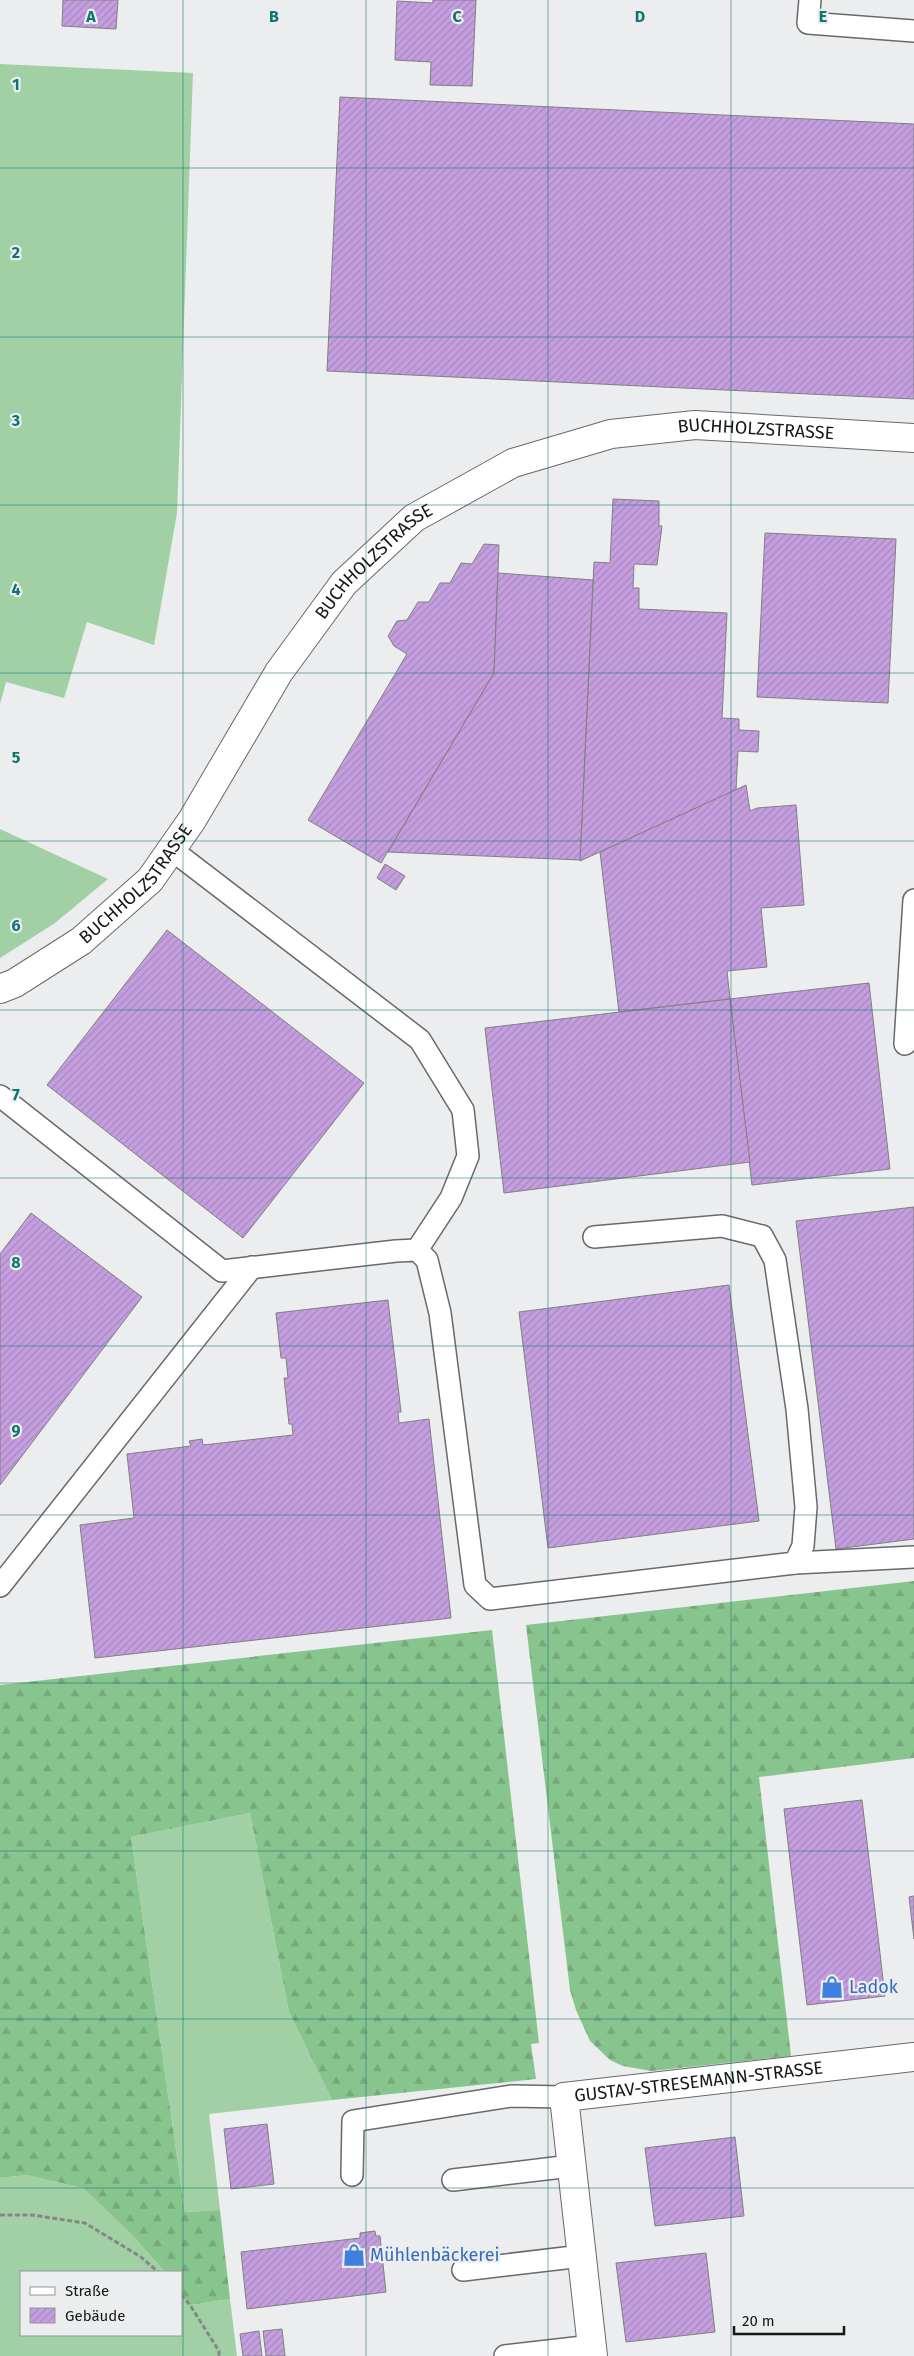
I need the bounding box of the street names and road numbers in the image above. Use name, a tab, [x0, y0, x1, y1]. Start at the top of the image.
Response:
street label: BUCHHOLZSTRASSE	[676, 414, 835, 444]
street label: BUCHHOLZSTRASSE	[310, 499, 436, 624]
street label: BUCHHOLZSTRASSE	[75, 820, 197, 949]
street label: GUSTAV-STRESEMANN-STRASSE	[573, 2056, 824, 2107]

